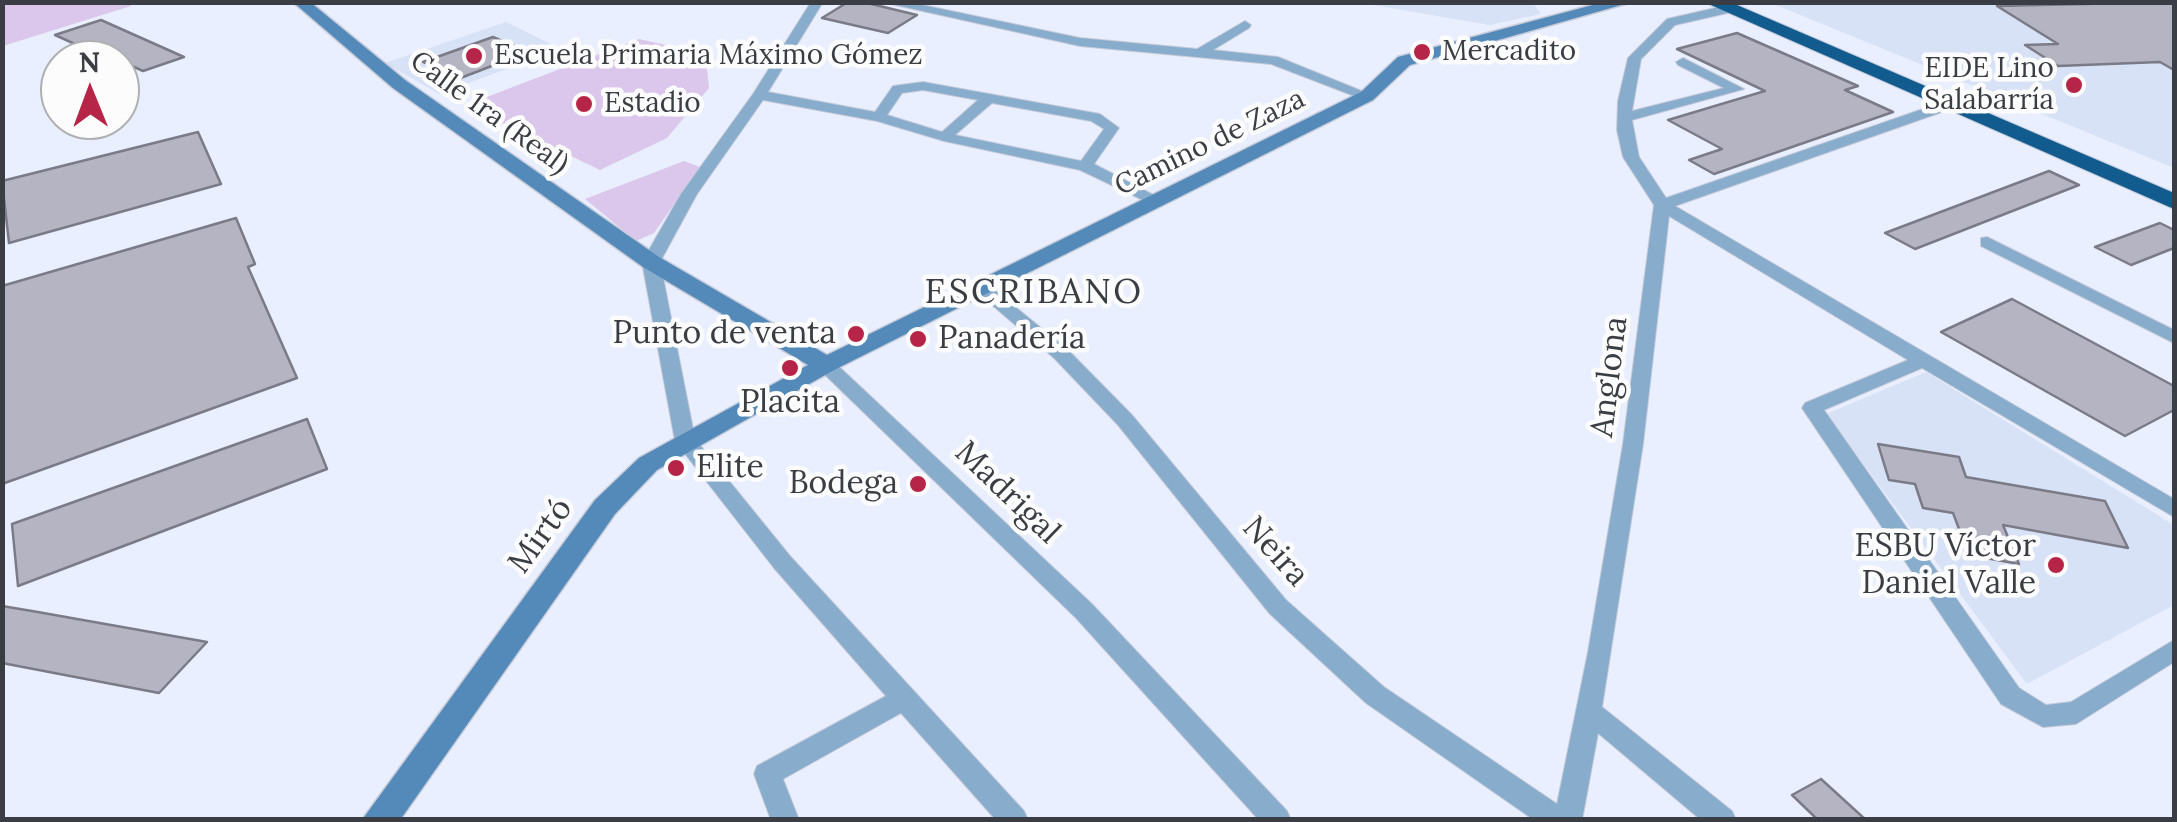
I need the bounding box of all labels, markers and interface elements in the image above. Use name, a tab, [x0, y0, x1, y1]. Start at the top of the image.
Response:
place label: Mercadito	[1442, 35, 1576, 69]
place label: Escuela Primaria Máximo Gómez	[494, 39, 923, 73]
north arrow	[40, 40, 140, 140]
marker: Mercadito	[1411, 41, 1433, 63]
text: N	[78, 44, 101, 80]
street label: Calle 1ra (Real)	[403, 44, 575, 182]
marker: Escuela Primaria Máximo Gómez	[463, 45, 485, 67]
place label: EIDE Lino Salabarría	[1924, 52, 2054, 118]
marker: EIDE Lino Salabarría	[2063, 74, 2085, 96]
street label: Camino de Zaza	[1110, 82, 1310, 204]
place label: Estadio	[604, 87, 701, 121]
marker: Estadio	[573, 93, 595, 115]
district label: ESCRIBANO	[924, 272, 1144, 314]
street label: Anglona	[1584, 314, 1636, 440]
place label: Punto de venta	[613, 315, 836, 353]
place label: Panadería	[938, 320, 1085, 358]
marker: Punto de venta	[845, 323, 867, 345]
marker: Panadería	[907, 328, 929, 350]
marker: Placita	[779, 357, 801, 379]
place label: Placita	[740, 384, 840, 422]
street label: Madrigal	[947, 434, 1067, 552]
place label: Elite	[696, 449, 764, 487]
marker: Elite	[665, 457, 687, 479]
place label: Bodega	[789, 465, 898, 503]
marker: Bodega	[907, 473, 929, 495]
street label: Mirtó	[501, 491, 581, 581]
street label: Neira	[1234, 509, 1316, 595]
place label: ESBU Víctor Daniel Valle	[1855, 528, 2036, 603]
marker: ESBU Víctor Daniel Valle	[2045, 554, 2067, 576]

